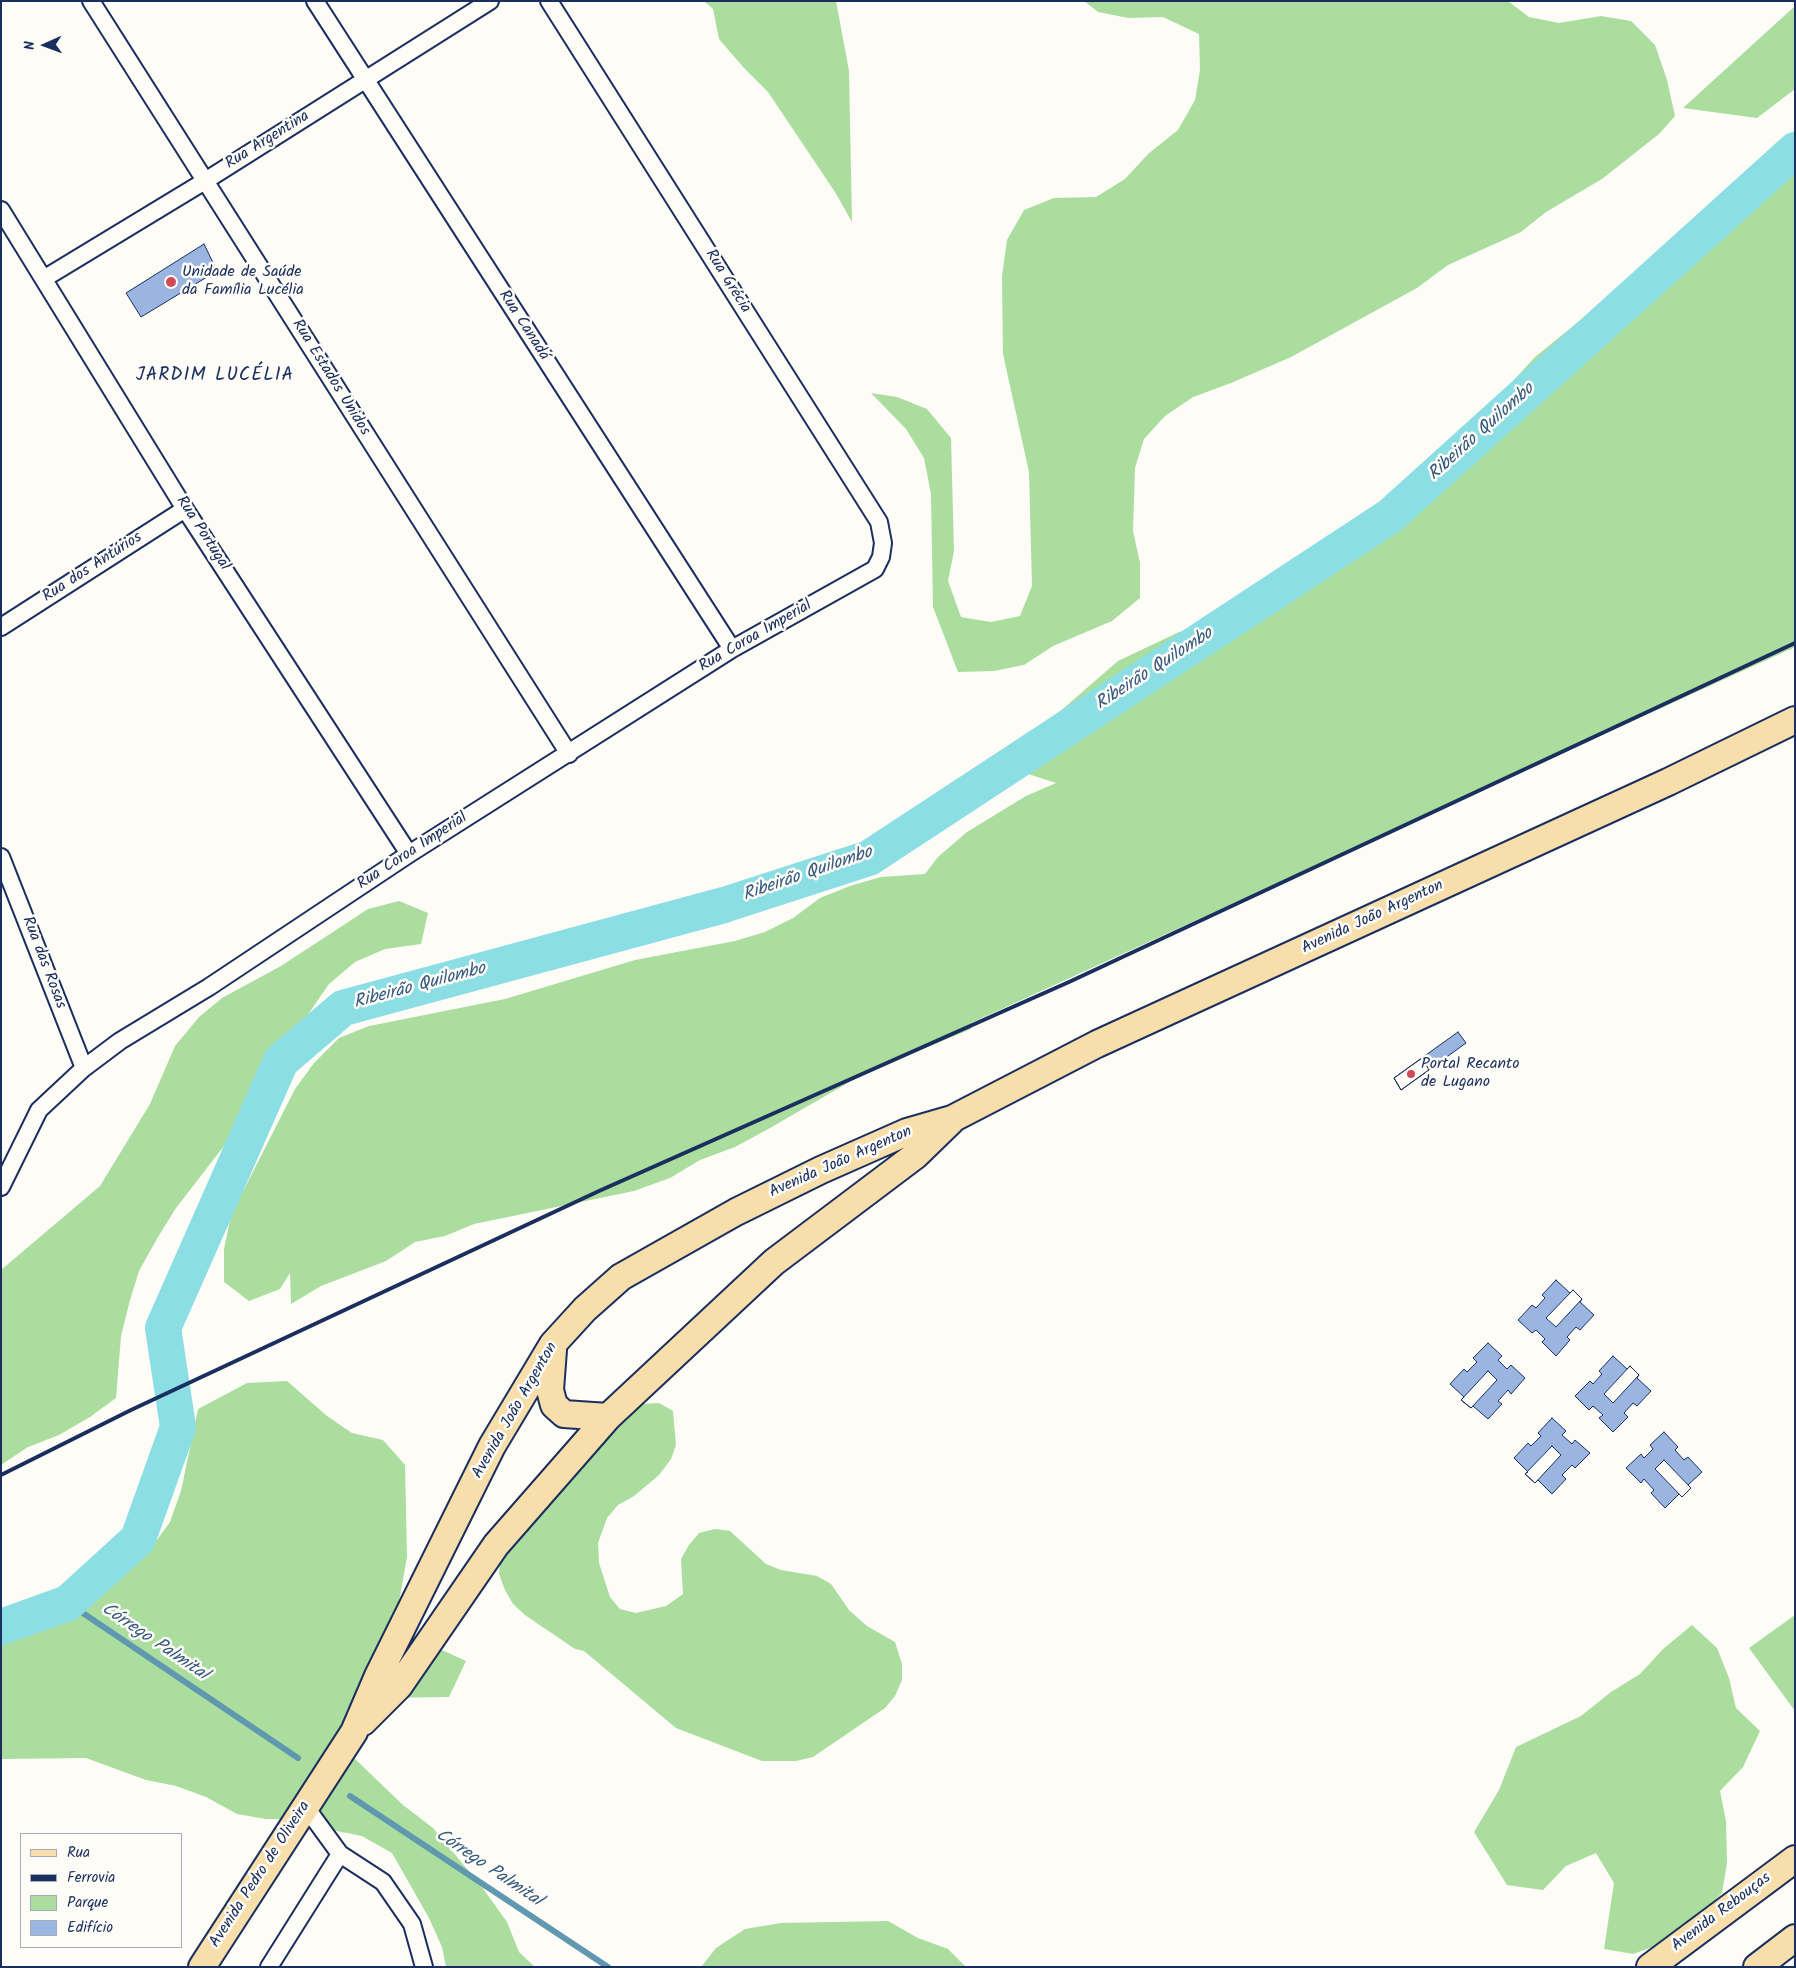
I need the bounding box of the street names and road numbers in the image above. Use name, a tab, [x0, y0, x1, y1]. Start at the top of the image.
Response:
street label: Rua Argentina	[222, 108, 314, 174]
street label: Rua Grécia	[700, 247, 754, 317]
street label: Rua Canadá	[493, 287, 553, 365]
street label: Rua Estados Unidos	[287, 316, 373, 440]
street label: Rua Portugal	[171, 493, 233, 575]
street label: Rua dos Antúrios	[40, 529, 146, 607]
street label: Rua Coroa Imperial	[696, 597, 816, 677]
street label: Rua Coroa Imperial	[354, 809, 472, 895]
street label: Avenida João Argenton	[1299, 877, 1447, 959]
street label: Rua das Rosas	[17, 914, 69, 1012]
street label: Avenida João Argenton	[767, 1123, 915, 1203]
street label: Avenida João Argenton	[469, 1339, 563, 1483]
street label: Avenida Pedro de Oliveira	[207, 1798, 315, 1952]
street label: Avenida Rebouças	[1669, 1869, 1775, 1957]

